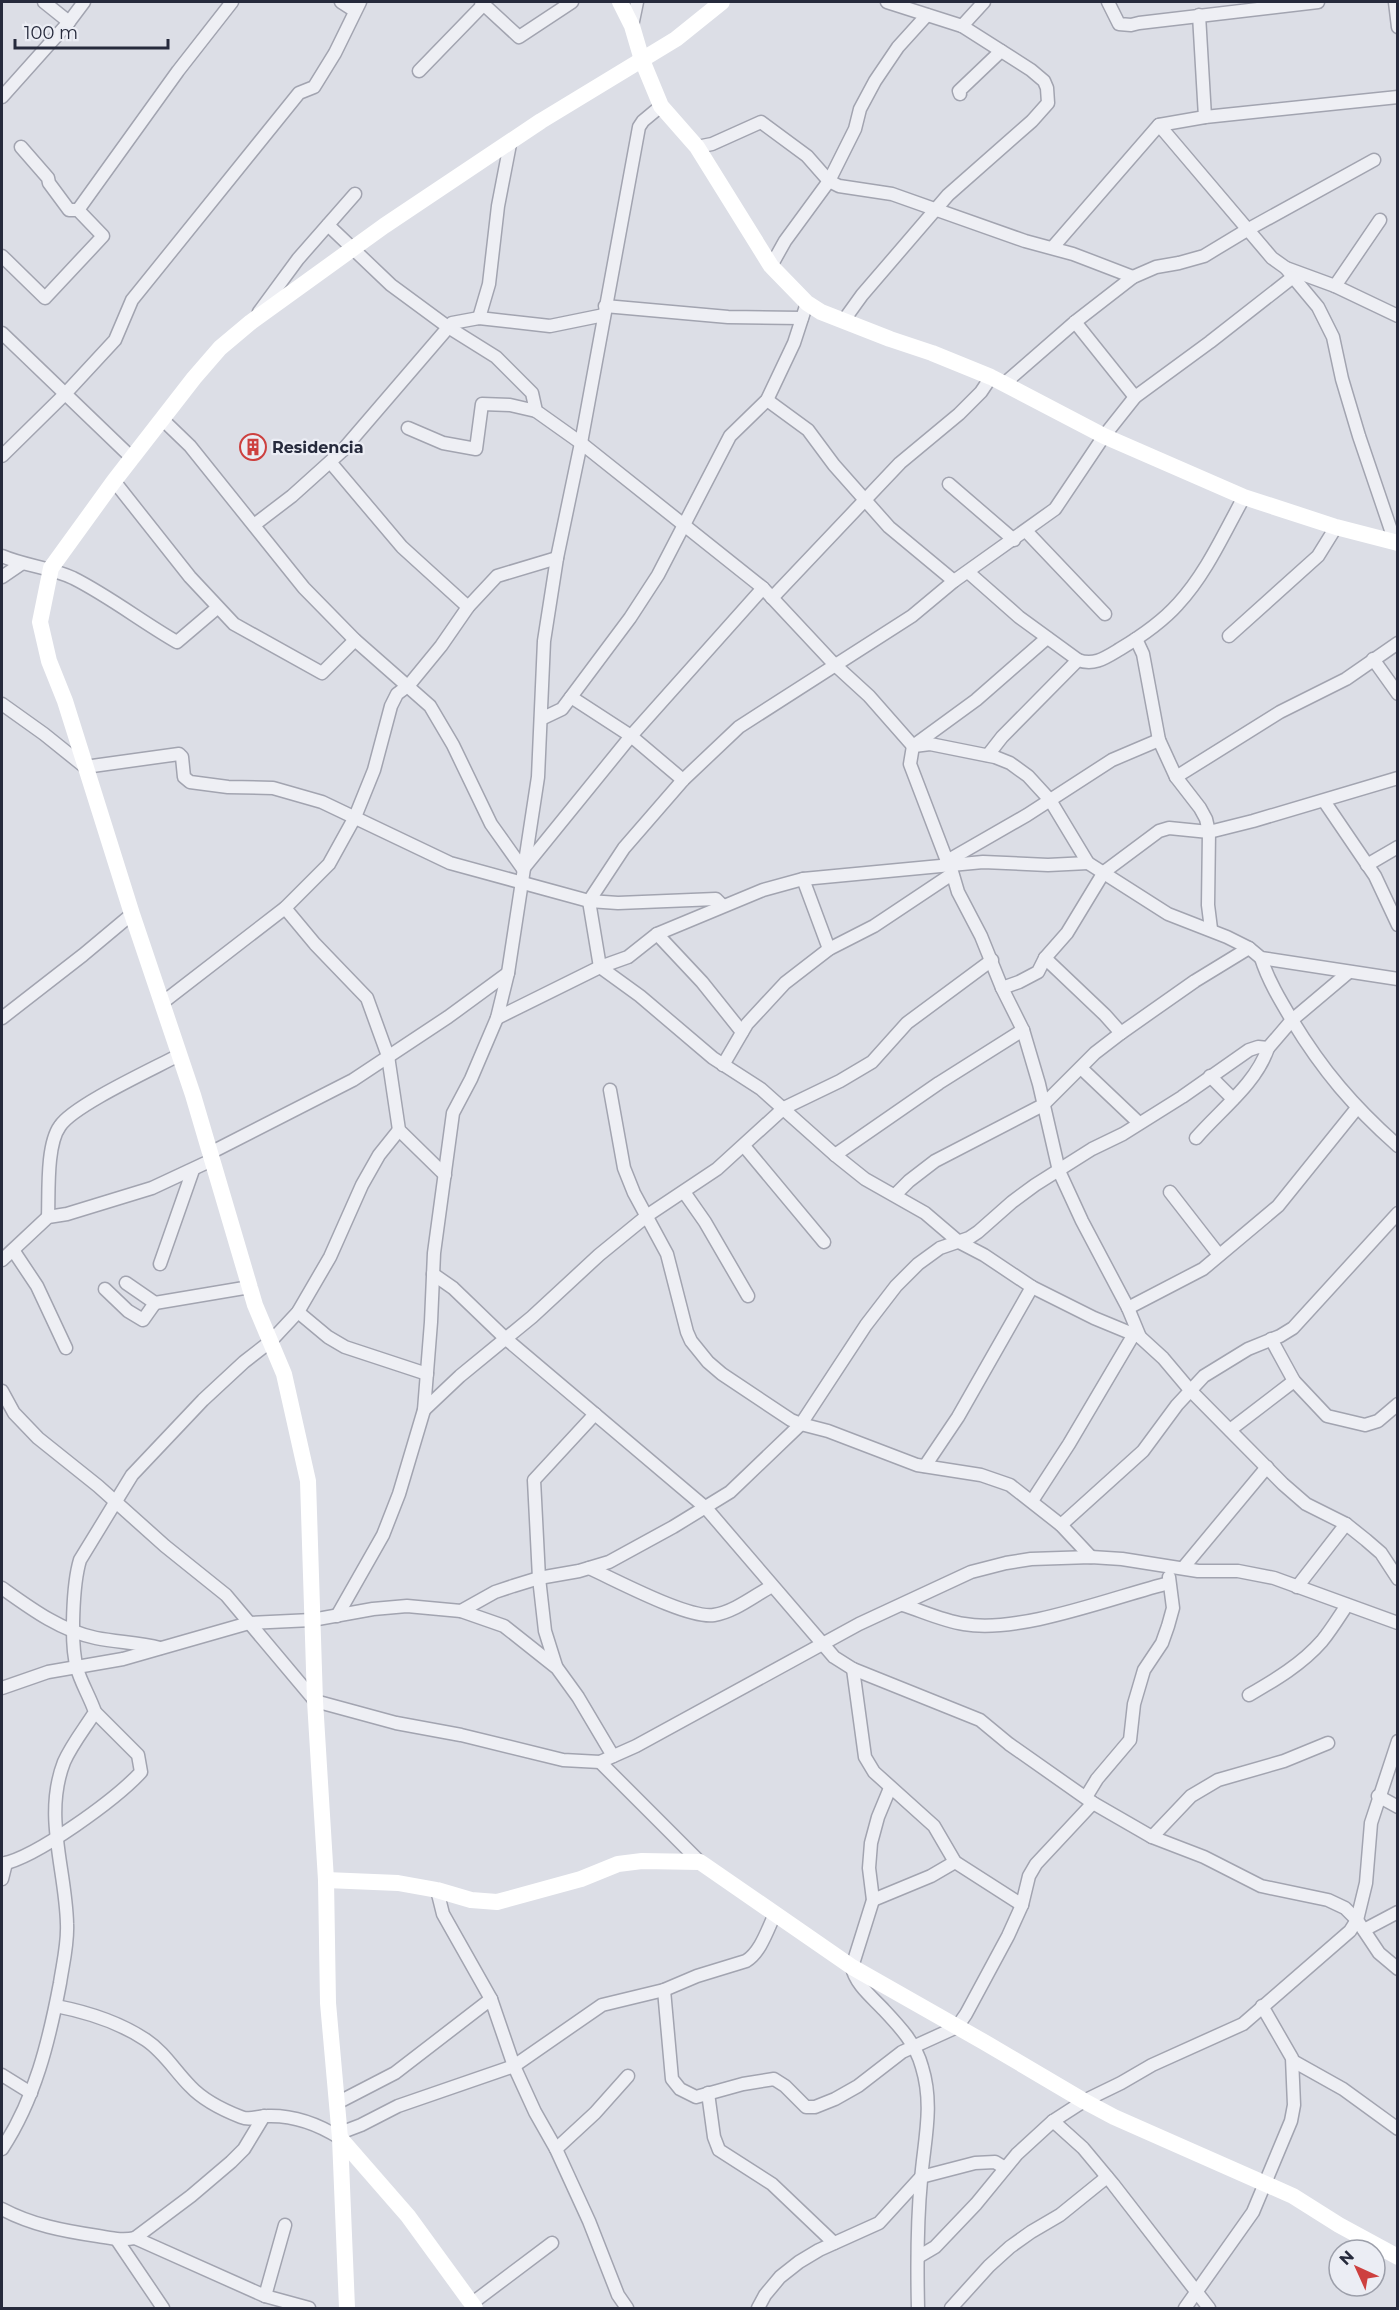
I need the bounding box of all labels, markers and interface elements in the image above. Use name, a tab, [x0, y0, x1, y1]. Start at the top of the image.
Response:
scale bar	[15, 12, 168, 50]
text: 100 m	[24, 22, 78, 44]
building icon: Residencia	[238, 432, 268, 462]
place label: Residencia	[272, 438, 364, 457]
north arrow	[1327, 2238, 1387, 2298]
text: N	[1335, 2246, 1358, 2269]

